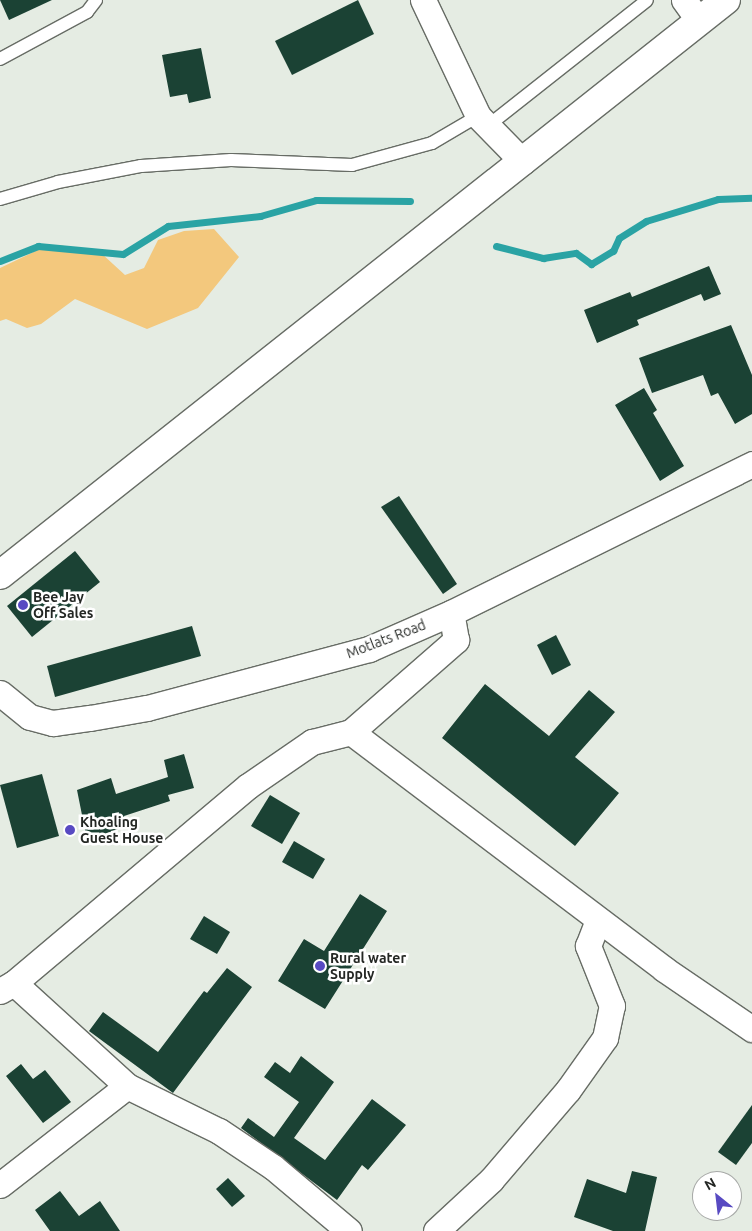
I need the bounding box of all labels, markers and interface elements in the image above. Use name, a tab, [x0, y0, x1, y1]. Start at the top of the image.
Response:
place label: Bee Jay Off Sales	[33, 589, 93, 622]
marker: Bee Jay Off Sales	[17, 599, 29, 611]
street label: Motlats Road	[344, 616, 428, 662]
place label: Khoaling Guest House	[80, 814, 163, 846]
marker: Khoaling Guest House	[64, 824, 76, 836]
place label: Rural water Supply	[330, 950, 406, 982]
marker: Rural water Supply	[314, 960, 326, 972]
north arrow	[692, 1171, 742, 1221]
text: N	[702, 1174, 719, 1193]

